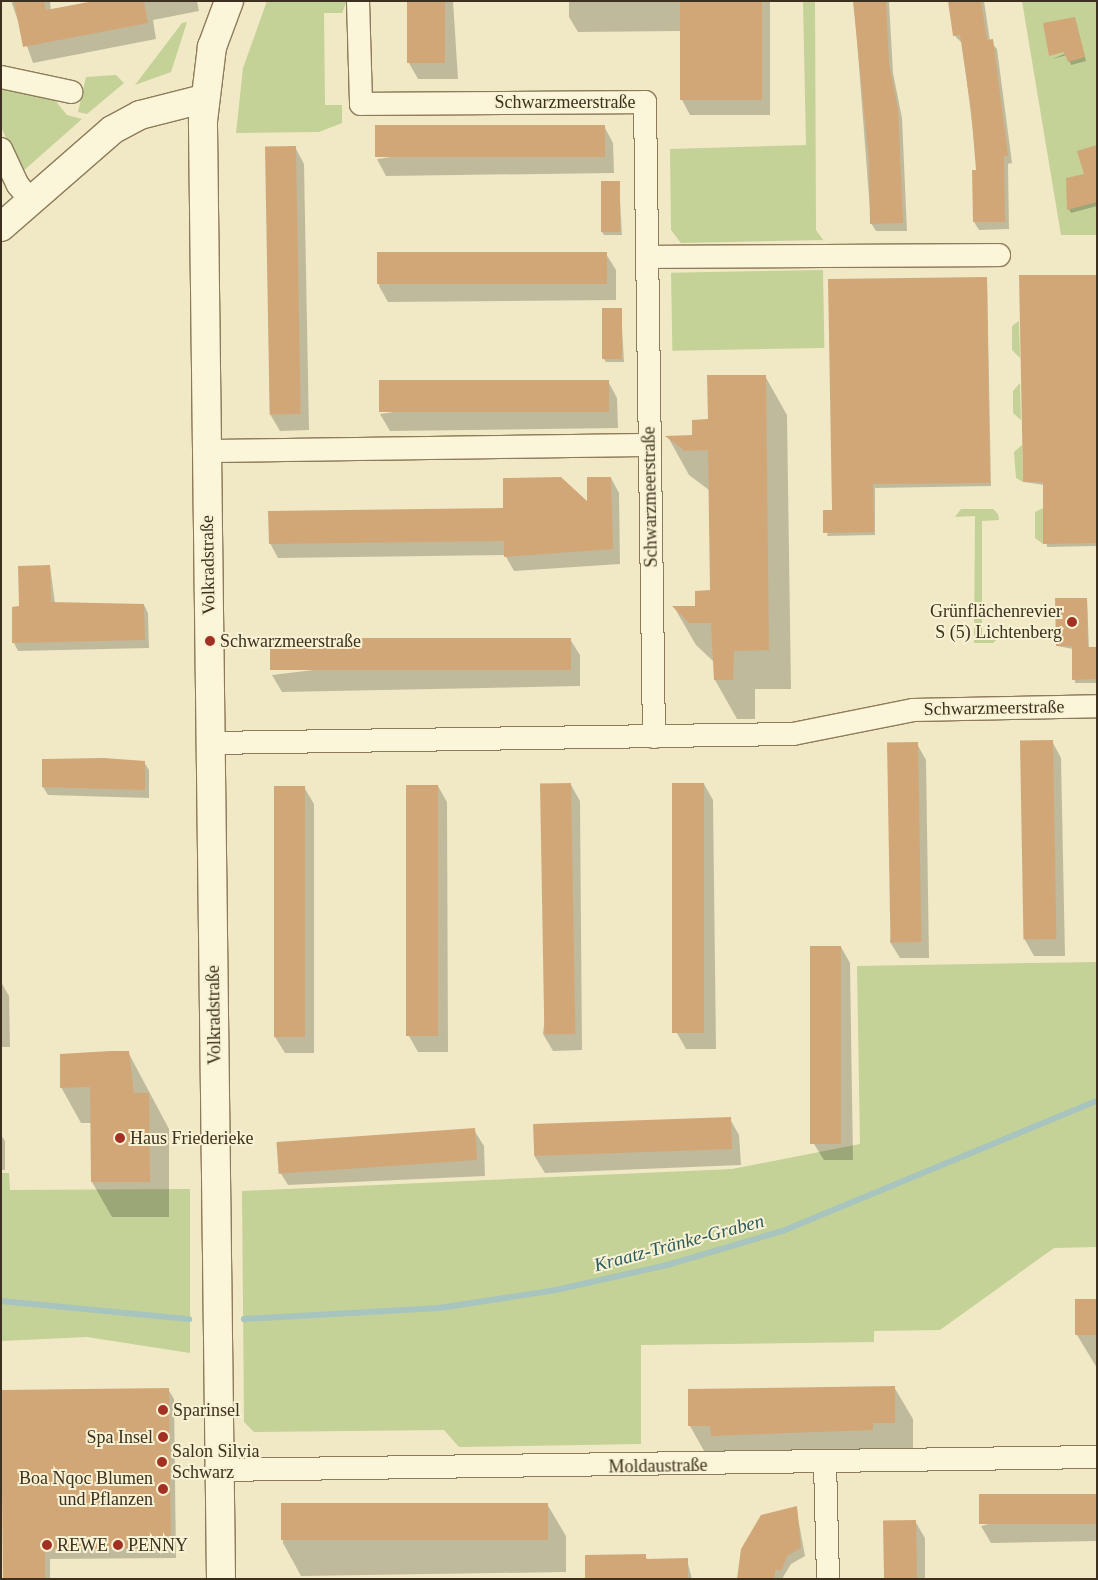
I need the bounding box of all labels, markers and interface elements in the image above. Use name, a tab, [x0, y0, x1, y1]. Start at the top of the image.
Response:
street label: Schwarzmeerstraße	[495, 91, 635, 113]
street label: Schwarzmeerstraße	[638, 426, 662, 568]
street label: Volkradstraße	[196, 515, 220, 615]
place label: Grünflächenrevier S (5) Lichtenberg	[930, 601, 1062, 644]
marker: Grünflächenrevier S (5) Lichtenberg	[1066, 616, 1078, 628]
place label: Schwarzmeerstraße	[220, 630, 361, 652]
marker: Schwarzmeerstraße	[204, 635, 216, 647]
street label: Schwarzmeerstraße	[923, 696, 1065, 720]
street label: Volkradstraße	[202, 965, 226, 1065]
place label: Haus Friederieke	[130, 1127, 253, 1149]
marker: Haus Friederieke	[114, 1132, 126, 1144]
water label: Kraatz-Tränke-Graben	[591, 1209, 767, 1277]
place label: Sparinsel	[173, 1399, 240, 1421]
marker: Sparinsel	[157, 1404, 169, 1416]
place label: Spa Insel	[87, 1426, 153, 1448]
marker: Spa Insel	[157, 1431, 169, 1443]
place label: Salon Silvia Schwarz	[172, 1441, 260, 1484]
street label: Moldaustraße	[608, 1454, 708, 1478]
marker: Salon Silvia Schwarz	[156, 1456, 168, 1468]
place label: Boa Nqoc Blumen und Pflanzen	[19, 1468, 153, 1510]
marker: Boa Nqoc Blumen und Pflanzen	[157, 1483, 169, 1495]
place label: REWE	[57, 1534, 108, 1556]
place label: PENNY	[128, 1534, 188, 1556]
marker: REWE	[41, 1539, 53, 1551]
marker: PENNY	[112, 1539, 124, 1551]

